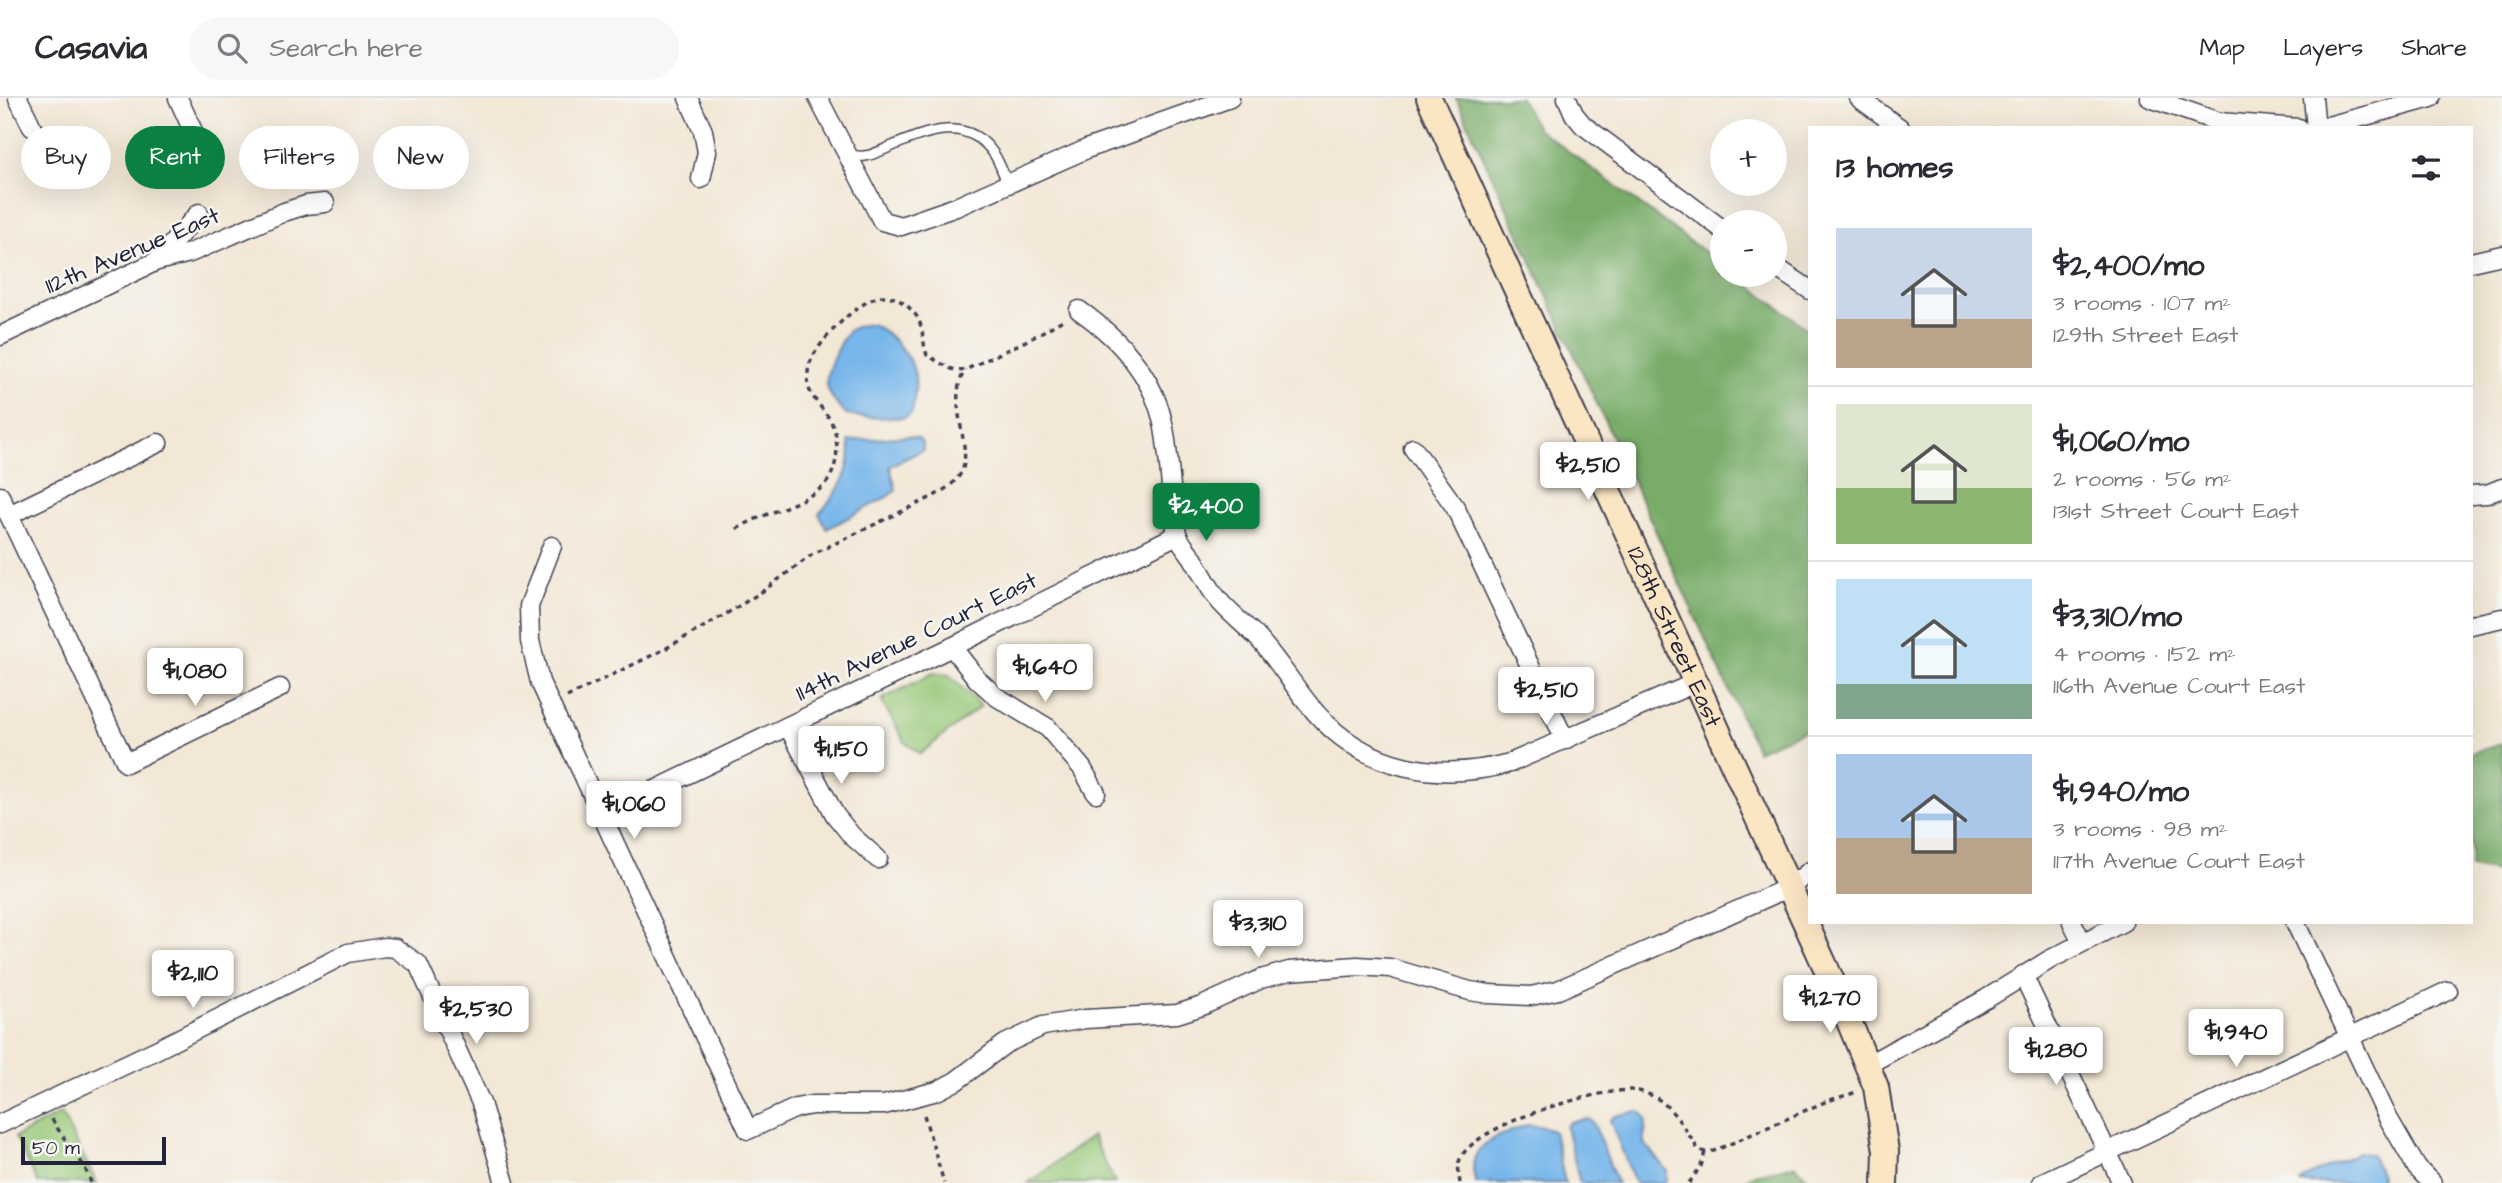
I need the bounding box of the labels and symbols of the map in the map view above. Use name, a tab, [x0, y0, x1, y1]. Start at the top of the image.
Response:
street label: 112th Avenue East	[40, 199, 225, 303]
pin: $2,510	[1531, 442, 1645, 502]
pin: $2,400	[1149, 484, 1263, 543]
street label: 128th Street East	[1618, 541, 1730, 733]
street label: 114th Avenue Court East	[790, 563, 1043, 710]
pin: $1,640	[988, 644, 1102, 704]
pin: $1,080	[138, 648, 252, 708]
pin: $2,510	[1489, 668, 1603, 727]
pin: $1,150	[784, 726, 898, 786]
pin: $1,060	[577, 782, 691, 841]
pin: $3,310	[1201, 900, 1315, 960]
pin: $2,110	[136, 950, 250, 1010]
pin: $1,270	[1773, 976, 1887, 1035]
pin: $2,530	[419, 986, 533, 1046]
pin: $1,940	[2179, 1010, 2293, 1069]
pin: $1,280	[1999, 1028, 2113, 1087]
scale bar	[21, 1134, 166, 1166]

